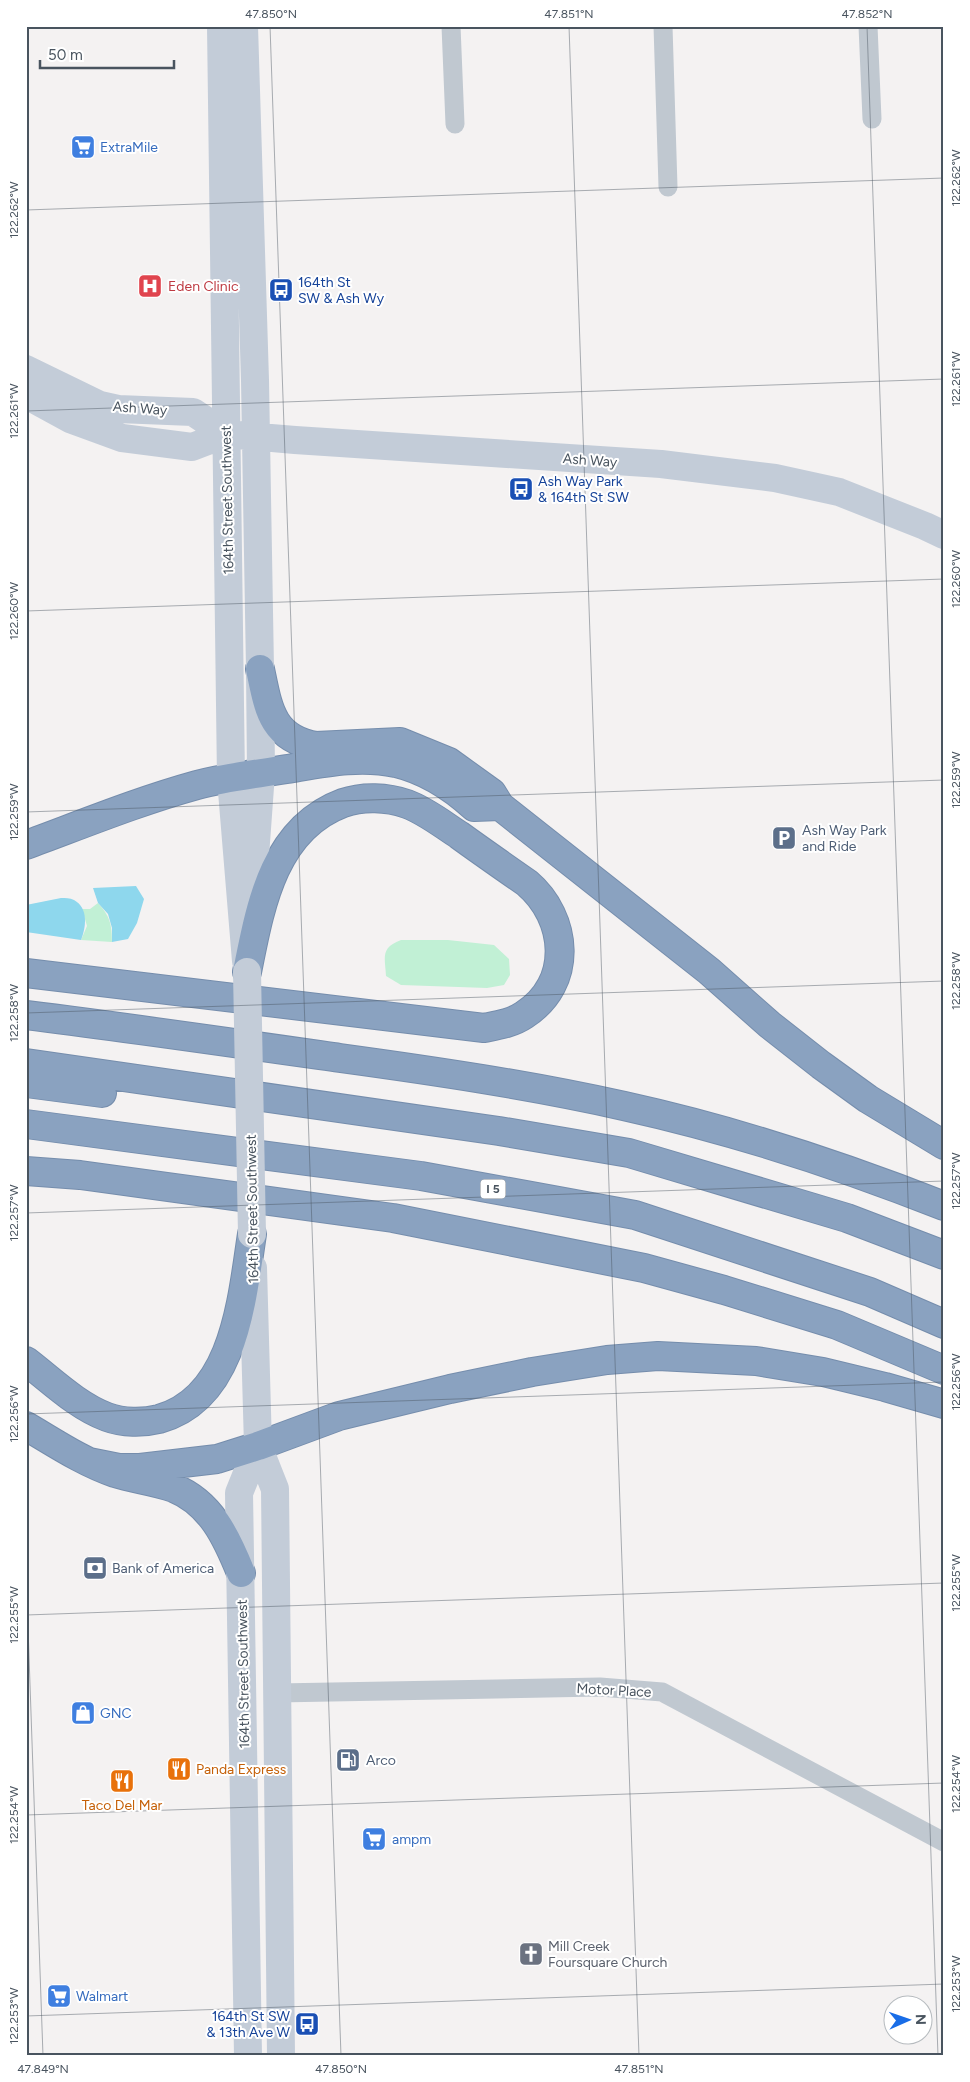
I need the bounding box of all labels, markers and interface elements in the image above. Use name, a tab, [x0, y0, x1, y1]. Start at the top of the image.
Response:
text: 47.850°N	[245, 7, 297, 21]
text: 47.851°N	[544, 7, 594, 21]
text: 47.852°N	[841, 7, 893, 21]
scale bar	[40, 38, 174, 70]
text: 50 m	[48, 46, 83, 64]
supermarket icon: ExtraMile	[70, 134, 96, 160]
place label: ExtraMile	[100, 139, 158, 156]
text: 122.262°W	[949, 149, 963, 207]
text: 122.262°W	[7, 181, 21, 239]
hospital icon: Eden Clinic	[137, 273, 163, 299]
place label: 164th St SW & Ash Wy	[298, 274, 385, 307]
bus stop icon: 164th St SW & Ash Wy	[268, 277, 294, 303]
place label: Eden Clinic	[168, 278, 239, 295]
text: 122.261°W	[949, 351, 963, 407]
text: 122.261°W	[7, 383, 21, 439]
street label: Ash Way	[112, 398, 168, 419]
street label: 164th Street Southwest	[218, 425, 237, 575]
street label: Ash Way	[562, 450, 618, 471]
place label: Ash Way Park & 164th St SW	[538, 473, 629, 506]
bus stop icon: Ash Way Park & 164th St SW	[508, 476, 534, 502]
text: 122.260°W	[949, 550, 963, 608]
text: 122.260°W	[7, 582, 21, 640]
text: 122.259°W	[949, 751, 963, 809]
text: 122.259°W	[7, 783, 21, 841]
place label: Ash Way Park and Ride	[802, 822, 887, 855]
parking icon: Ash Way Park and Ride	[771, 825, 797, 851]
text: 122.258°W	[949, 952, 963, 1010]
text: 122.258°W	[7, 984, 21, 1042]
street label: 164th Street Southwest	[243, 1134, 262, 1284]
text: 122.257°W	[949, 1152, 963, 1209]
road number: I 5	[480, 1180, 506, 1198]
text: 122.257°W	[7, 1184, 21, 1241]
text: 122.256°W	[949, 1353, 963, 1411]
text: 122.256°W	[7, 1385, 21, 1443]
text: 122.255°W	[949, 1554, 963, 1612]
bank icon: Bank of America	[82, 1555, 108, 1581]
place label: Bank of America	[112, 1560, 214, 1577]
text: 122.255°W	[7, 1586, 21, 1644]
street label: 164th Street Southwest	[234, 1599, 253, 1749]
street label: Motor Place	[576, 1680, 652, 1701]
shop icon: GNC	[70, 1700, 96, 1726]
place label: GNC	[100, 1705, 132, 1722]
fuel station icon: Arco	[335, 1747, 361, 1773]
place label: Arco	[366, 1752, 396, 1769]
text: 122.254°W	[949, 1755, 963, 1813]
restaurant icon: Panda Express	[166, 1756, 192, 1782]
place label: Panda Express	[196, 1761, 286, 1778]
restaurant icon: Taco Del Mar	[109, 1768, 135, 1794]
text: 122.254°W	[7, 1786, 21, 1844]
place label: Taco Del Mar	[82, 1797, 163, 1814]
supermarket icon: ampm	[361, 1826, 387, 1852]
place label: ampm	[392, 1831, 431, 1848]
place label: Mill Creek Foursquare Church	[548, 1938, 668, 1971]
church icon: Mill Creek Foursquare Church	[518, 1941, 544, 1967]
text: 122.253°W	[949, 1955, 963, 2012]
supermarket icon: Walmart	[46, 1983, 72, 2009]
text: 122.253°W	[7, 1987, 21, 2044]
place label: Walmart	[76, 1988, 128, 2005]
north arrow	[882, 1994, 932, 2044]
place label: 164th St SW & 13th Ave W	[207, 2008, 291, 2041]
bus stop icon: 164th St SW & 13th Ave W	[294, 2011, 320, 2037]
text: N	[912, 2014, 929, 2025]
text: 47.849°N	[17, 2062, 69, 2076]
text: 47.850°N	[315, 2062, 367, 2076]
text: 47.851°N	[614, 2062, 664, 2076]

